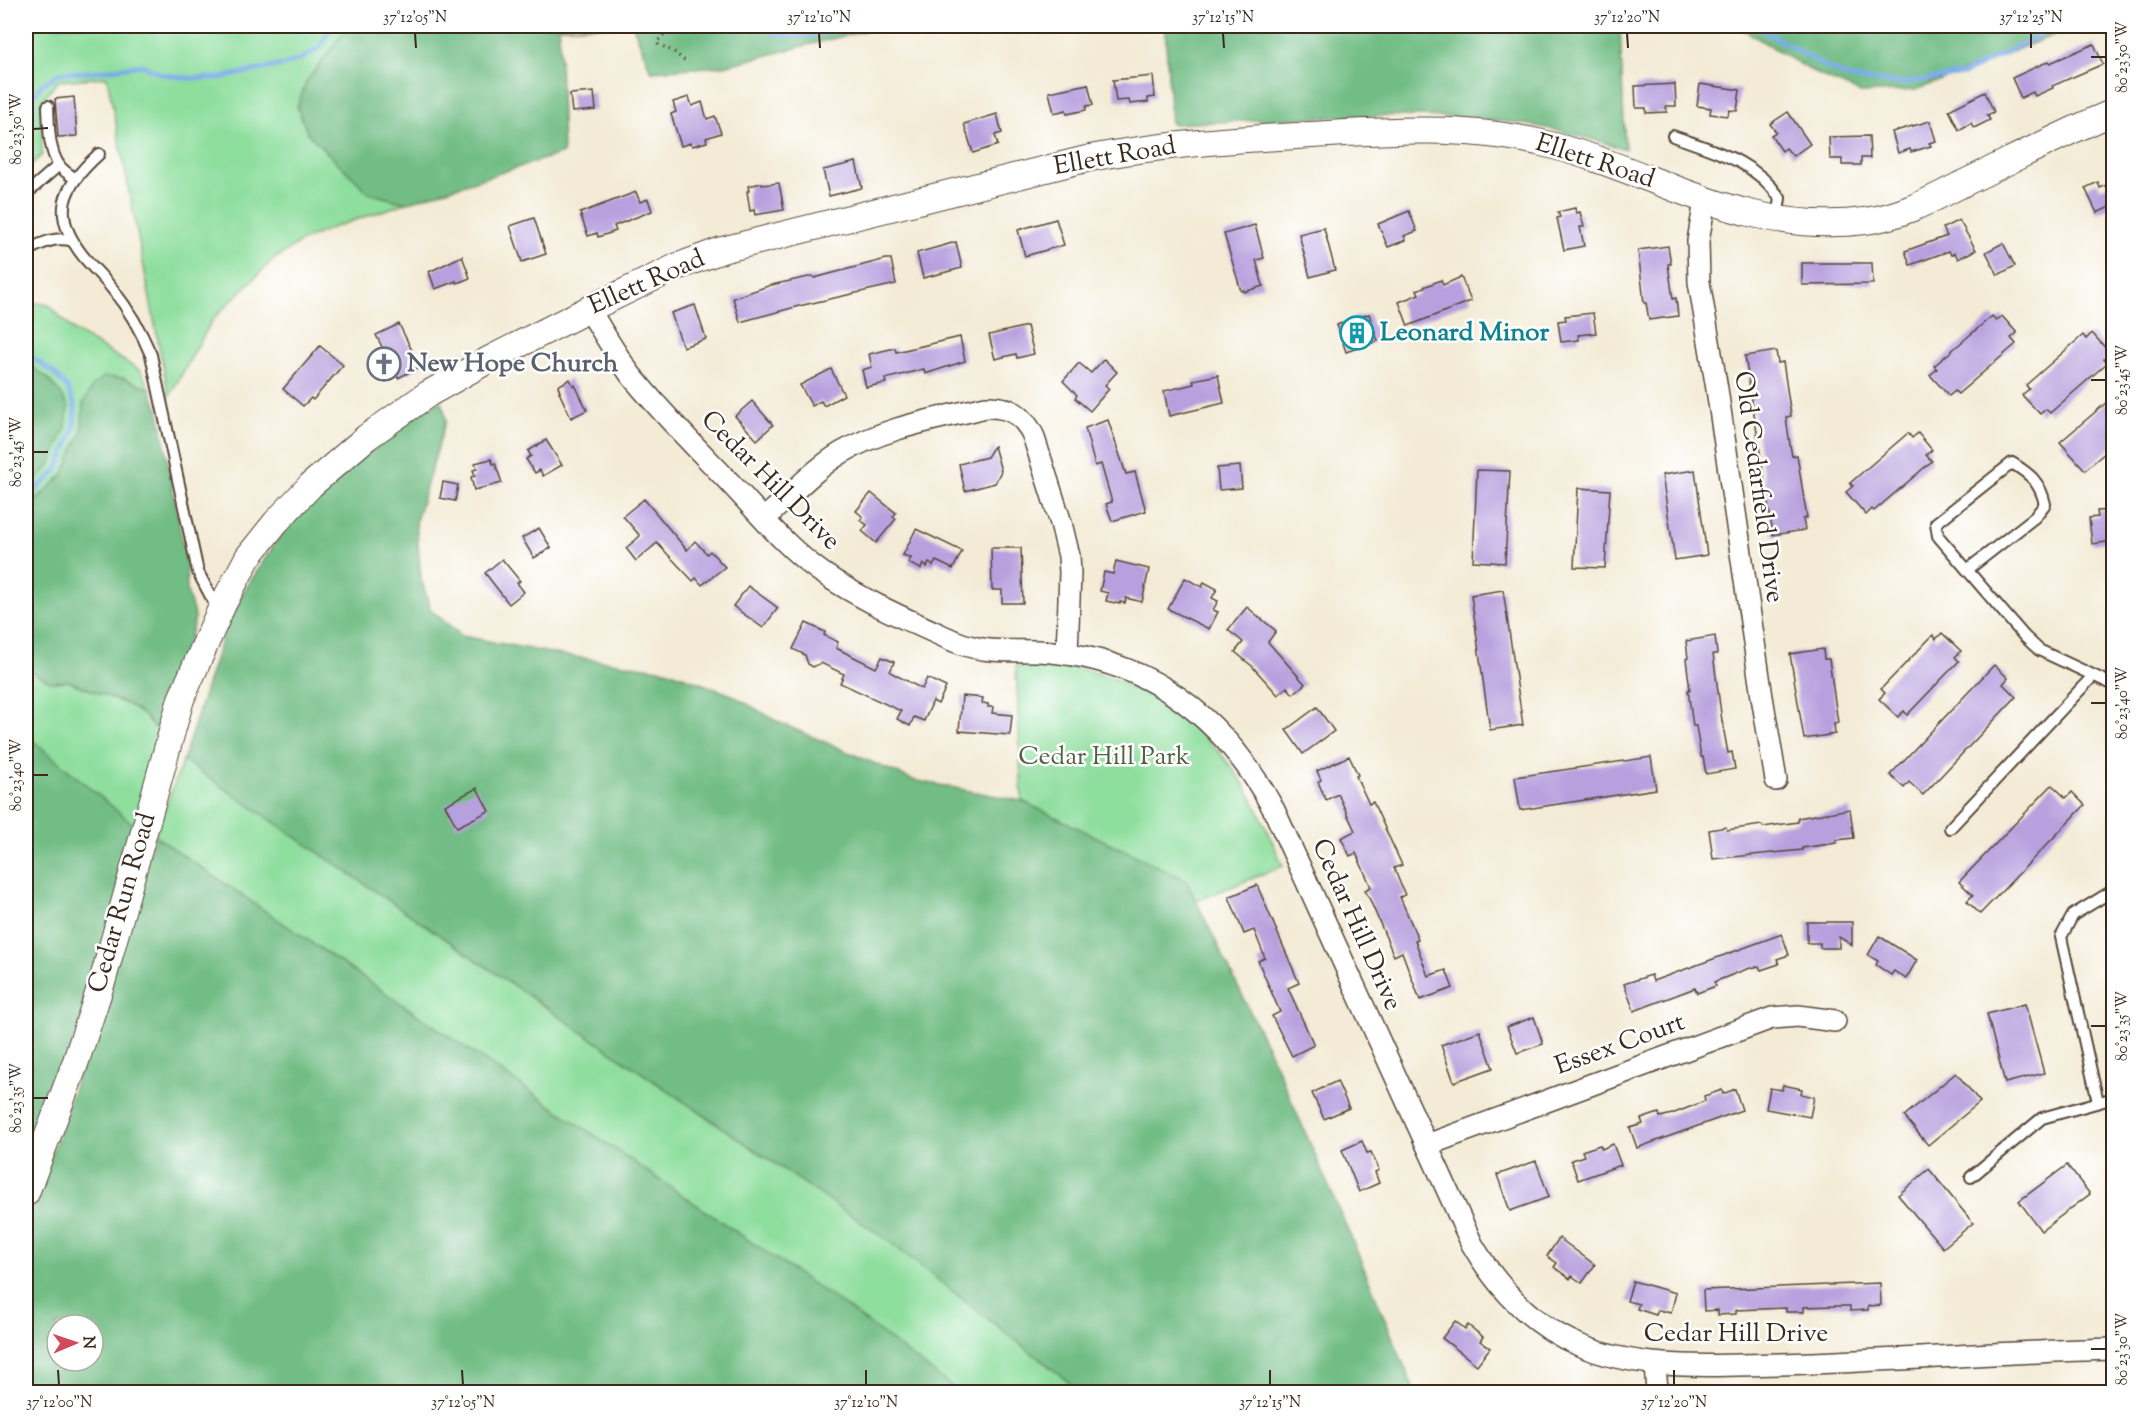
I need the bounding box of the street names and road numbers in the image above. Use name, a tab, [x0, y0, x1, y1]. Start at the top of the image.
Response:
street label: Ellett Road	[1530, 125, 1660, 199]
street label: Ellett Road	[1051, 128, 1179, 186]
street label: Ellett Road	[583, 241, 711, 325]
street label: Old Cedarfield Drive	[1723, 369, 1793, 605]
street label: Cedar Hill Drive	[692, 403, 848, 559]
street label: Cedar Run Road	[80, 808, 167, 998]
street label: Cedar Hill Drive	[1302, 833, 1410, 1017]
street label: Essex Court	[1550, 1004, 1690, 1086]
street label: Cedar Hill Drive	[1644, 1316, 1828, 1353]

